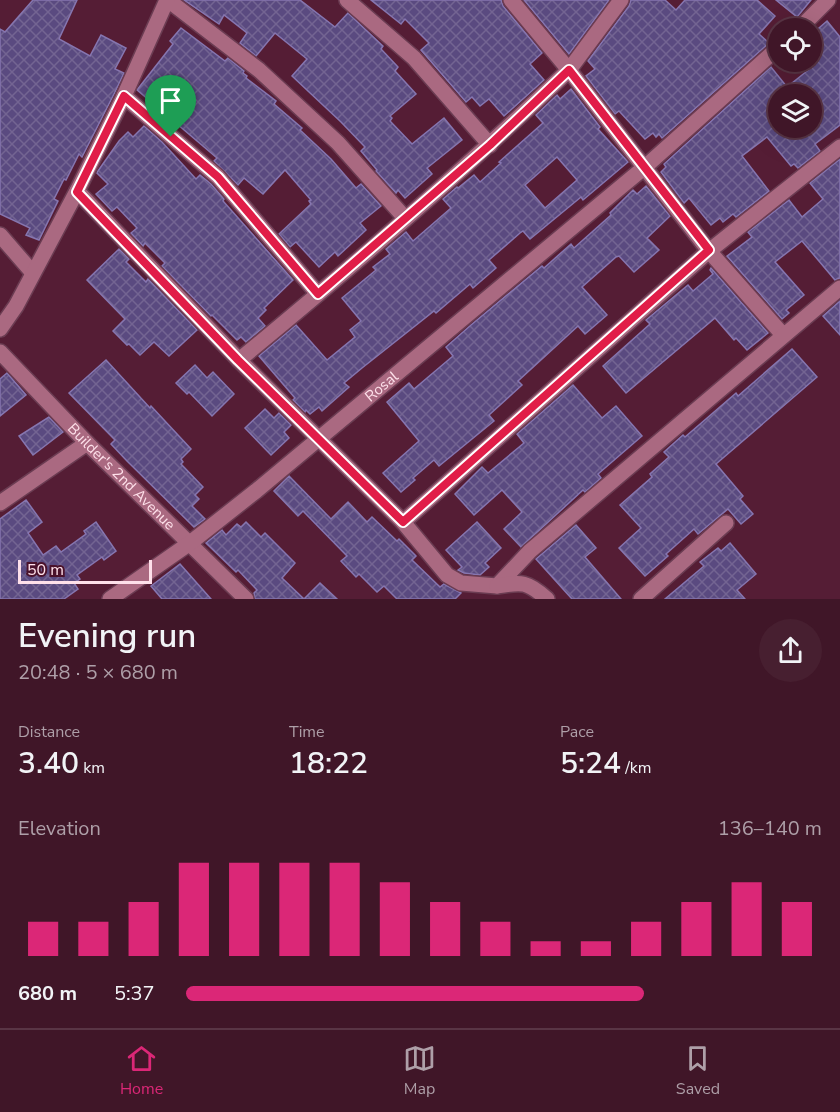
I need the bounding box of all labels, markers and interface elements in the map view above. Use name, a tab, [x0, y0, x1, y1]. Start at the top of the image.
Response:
map controls	[768, 18, 822, 138]
button: locate	[768, 18, 822, 72]
pin	[145, 75, 196, 137]
icon: arrive	[154, 84, 187, 117]
button: layers	[768, 84, 822, 138]
street label: Rosal	[361, 366, 403, 406]
street label: Builder's 2nd Avenue	[63, 419, 180, 534]
scale bar	[18, 557, 152, 584]
text: 50 m	[27, 559, 64, 581]
text: Evening run	[18, 614, 196, 659]
button: share	[759, 619, 822, 682]
text: 20:48 · 5 × 680 m	[18, 659, 178, 686]
text: Distance	[18, 721, 80, 743]
text: Time	[289, 721, 325, 743]
text: Pace	[560, 721, 594, 743]
text: 3.40	[18, 743, 79, 784]
text: 18:22	[289, 743, 368, 784]
text: 5:24	[560, 743, 621, 784]
text: km	[79, 757, 105, 779]
text: /km	[621, 757, 651, 779]
text: Elevation	[18, 815, 101, 842]
text: 136–140 m	[718, 815, 822, 842]
text: 680 m	[18, 980, 77, 1007]
text: 5:37	[114, 980, 155, 1007]
tab: Home	[120, 1042, 163, 1100]
tab: Map	[403, 1042, 436, 1100]
tab: Saved	[676, 1042, 720, 1100]

